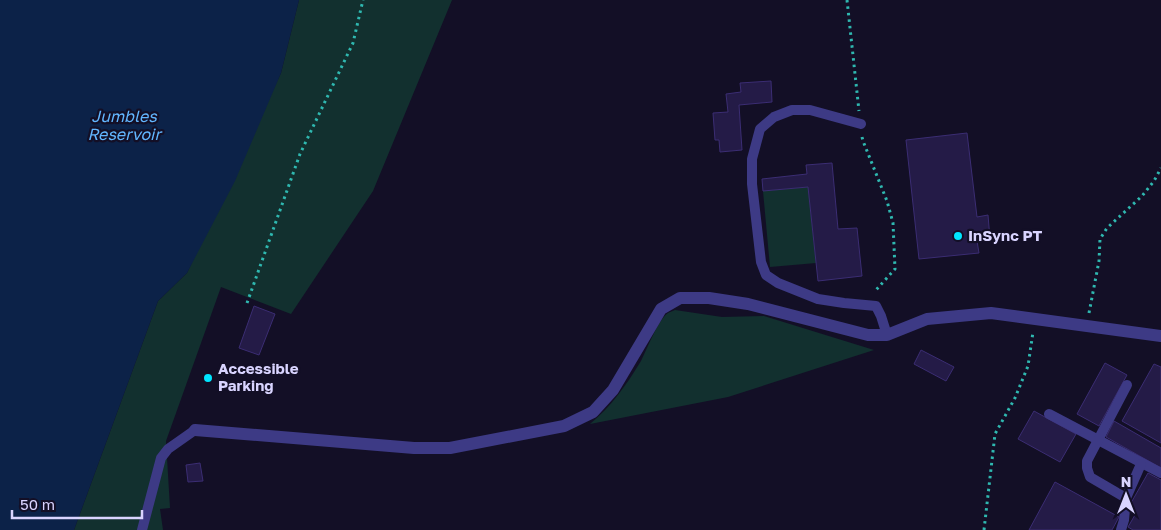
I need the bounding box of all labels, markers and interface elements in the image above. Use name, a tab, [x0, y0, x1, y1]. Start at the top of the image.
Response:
water label: Jumbles Reservoir	[87, 106, 163, 144]
place label: InSync PT	[968, 226, 1043, 244]
marker: InSync PT	[952, 230, 964, 242]
place label: Accessible Parking	[218, 359, 299, 394]
marker: Accessible Parking	[202, 372, 214, 384]
north arrow	[1101, 470, 1151, 520]
text: N	[1121, 473, 1131, 490]
scale bar	[12, 488, 142, 520]
text: 50 m	[20, 495, 55, 513]

